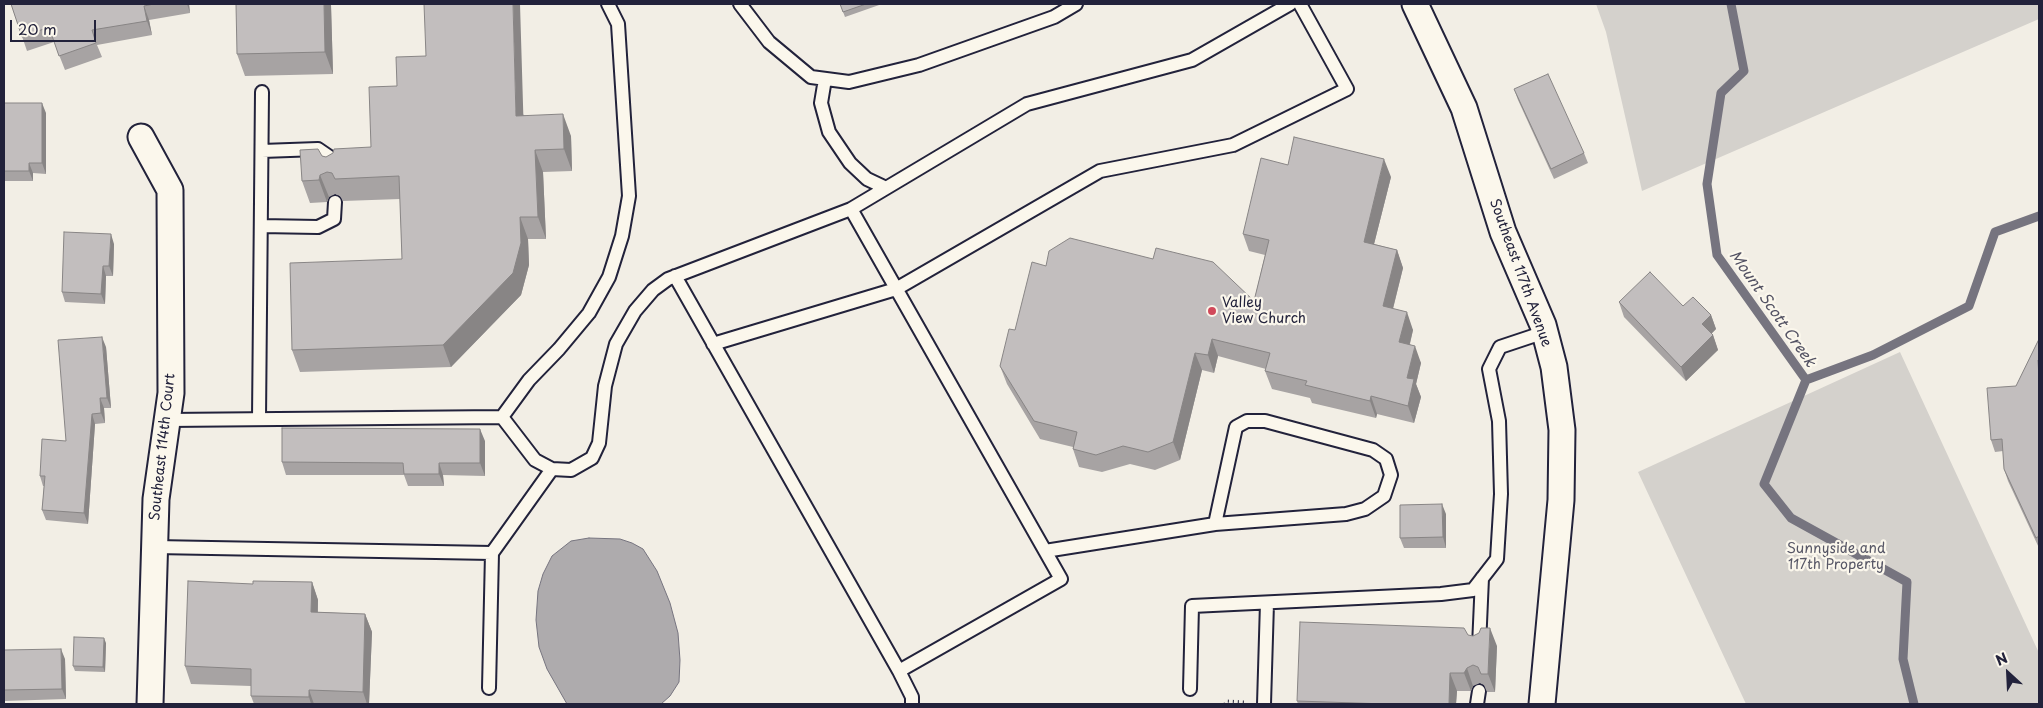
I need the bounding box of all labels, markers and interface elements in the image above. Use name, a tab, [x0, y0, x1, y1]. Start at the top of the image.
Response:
scale bar	[12, 10, 99, 42]
text: 20 m	[18, 17, 57, 40]
street label: Southeast 117th Avenue	[1485, 197, 1555, 349]
water label: Mount Scott Creek	[1725, 247, 1819, 371]
place label: Valley View Church	[1222, 295, 1306, 328]
marker: Valley View Church	[1206, 305, 1218, 317]
street label: Southeast 114th Court	[147, 372, 179, 522]
park label: Sunnyside and 117th Property	[1787, 541, 1885, 574]
text: N	[1992, 647, 2011, 671]
north arrow	[1983, 648, 2033, 698]

